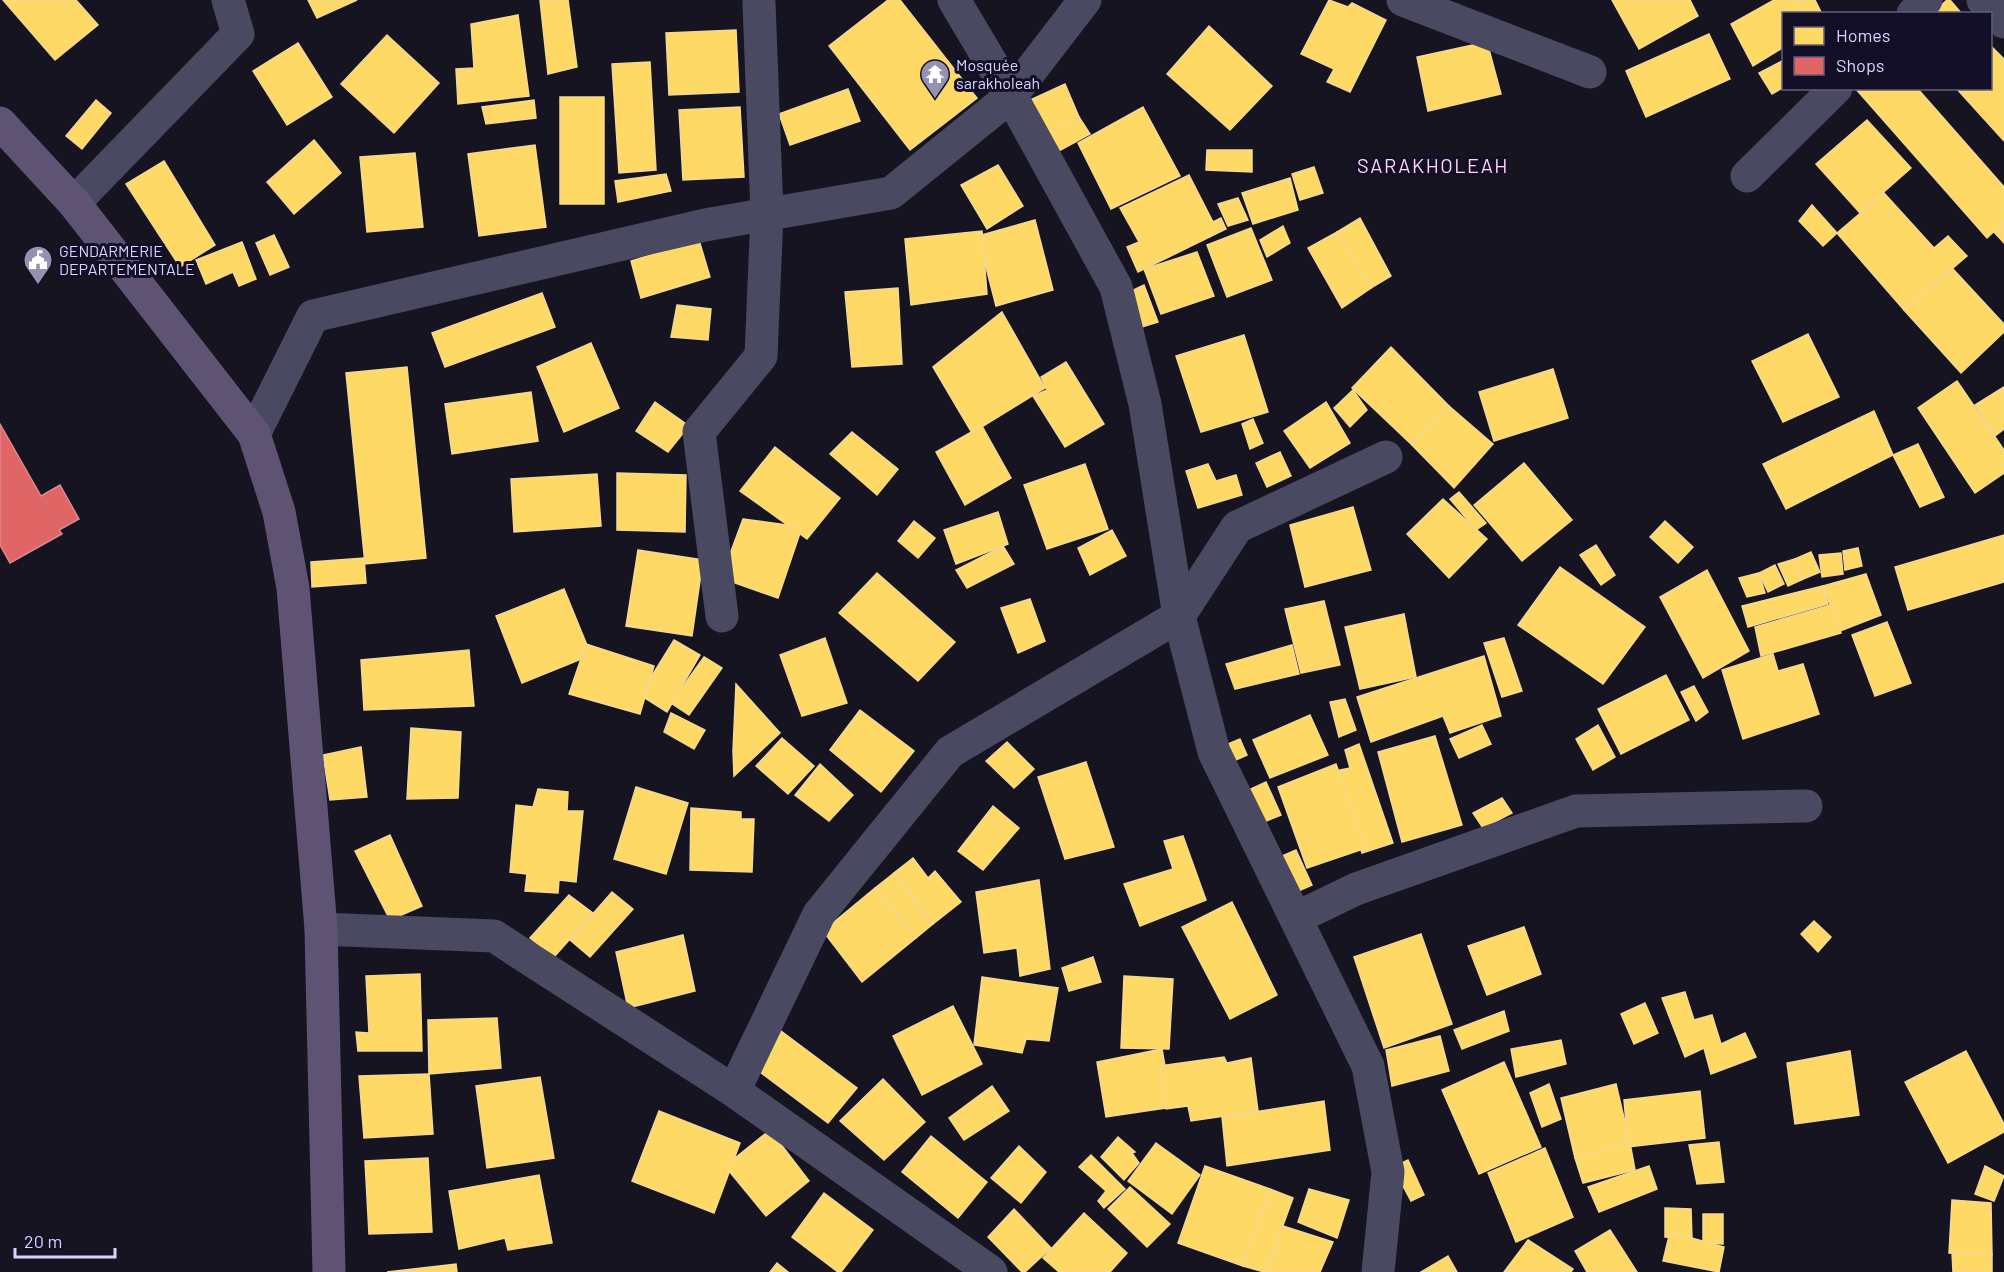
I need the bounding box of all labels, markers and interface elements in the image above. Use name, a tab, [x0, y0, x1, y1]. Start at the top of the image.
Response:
legend	[1782, 12, 1992, 90]
text: Homes	[1836, 24, 1890, 46]
text: Shops	[1836, 54, 1885, 76]
place label: Mosquée sarakholeah	[956, 55, 1040, 92]
temple icon: Mosquée sarakholeah	[919, 58, 951, 100]
district label: SARAKHOLEAH	[1357, 153, 1509, 177]
place label: GENDARMERIE DEPARTEMENTALE	[59, 241, 195, 278]
public building icon: GENDARMERIE DEPARTEMENTALE	[22, 244, 54, 286]
scale bar	[15, 1221, 116, 1259]
text: 20 m	[24, 1230, 62, 1252]

